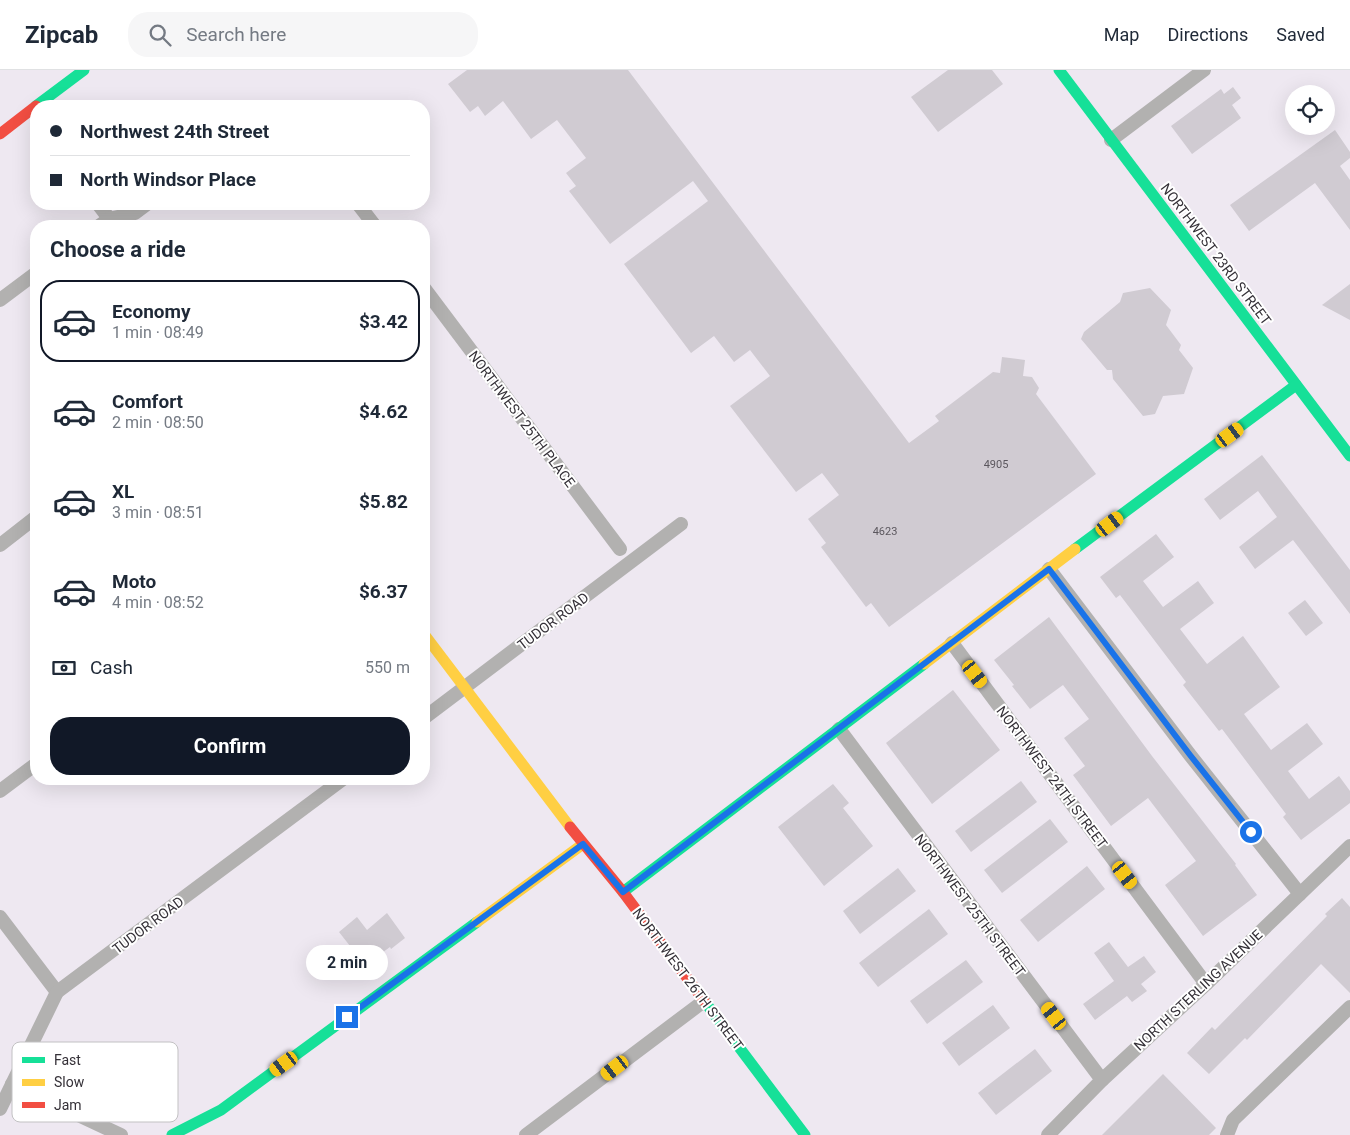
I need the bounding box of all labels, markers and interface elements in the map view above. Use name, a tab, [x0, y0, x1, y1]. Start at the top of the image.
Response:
search box	[128, 12, 478, 57]
text: Zipcab	[25, 21, 98, 49]
icon: search	[146, 21, 174, 49]
text: Search here	[186, 23, 286, 46]
text: Map	[1104, 24, 1139, 45]
text: Directions	[1167, 24, 1248, 45]
text: Saved	[1276, 24, 1325, 45]
map controls	[1285, 85, 1335, 135]
button: locate	[1285, 85, 1335, 135]
text: Northwest 24th Street	[80, 120, 269, 143]
text: North Windsor Place	[80, 168, 256, 191]
street label: NORTHWEST 23RD STREET	[1158, 180, 1275, 328]
text: Choose a ride	[50, 237, 186, 262]
icon: car	[52, 299, 97, 344]
text: Economy	[112, 300, 191, 323]
text: $3.42	[359, 310, 408, 333]
text: 1 min · 08:49	[112, 323, 204, 342]
street label: NORTHWEST 25TH PLACE	[466, 348, 579, 490]
icon: car	[52, 389, 97, 434]
text: Comfort	[112, 390, 183, 413]
text: $4.62	[359, 400, 408, 423]
text: 2 min · 08:50	[112, 413, 204, 432]
car	[1213, 420, 1246, 450]
house number: 4905	[984, 458, 1008, 471]
icon: car	[52, 479, 97, 524]
text: XL	[112, 480, 134, 503]
text: $5.82	[359, 490, 408, 513]
text: 3 min · 08:51	[112, 503, 204, 522]
car	[1093, 509, 1126, 539]
house number: 4623	[873, 525, 897, 538]
icon: car	[52, 569, 97, 614]
text: Moto	[112, 570, 156, 593]
text: $6.37	[359, 580, 408, 603]
street label: TUDOR ROAD	[514, 589, 592, 653]
text: 4 min · 08:52	[112, 593, 204, 612]
icon: cash	[50, 654, 78, 682]
text: Cash	[90, 656, 133, 679]
text: 550 m	[365, 658, 410, 677]
car	[959, 658, 990, 690]
street label: NORTHWEST 24TH STREET	[993, 703, 1111, 852]
button: Confirm	[50, 717, 410, 775]
route start	[1240, 821, 1262, 843]
street label: NORTHWEST 25TH STREET	[911, 831, 1029, 980]
car	[1109, 859, 1140, 891]
street label: TUDOR ROAD	[109, 893, 187, 957]
street label: NORTHWEST 26TH STREET	[629, 905, 747, 1054]
street label: NORTH STERLING AVENUE	[1131, 926, 1265, 1054]
callout: 2 min	[306, 944, 388, 980]
text: 2 min	[327, 953, 367, 972]
car	[1038, 1000, 1069, 1032]
route end	[336, 1006, 358, 1028]
legend	[12, 1042, 178, 1122]
car	[267, 1049, 300, 1079]
text: Fast	[54, 1052, 81, 1068]
car	[598, 1053, 631, 1083]
text: Slow	[54, 1074, 85, 1090]
text: Jam	[54, 1097, 82, 1113]

